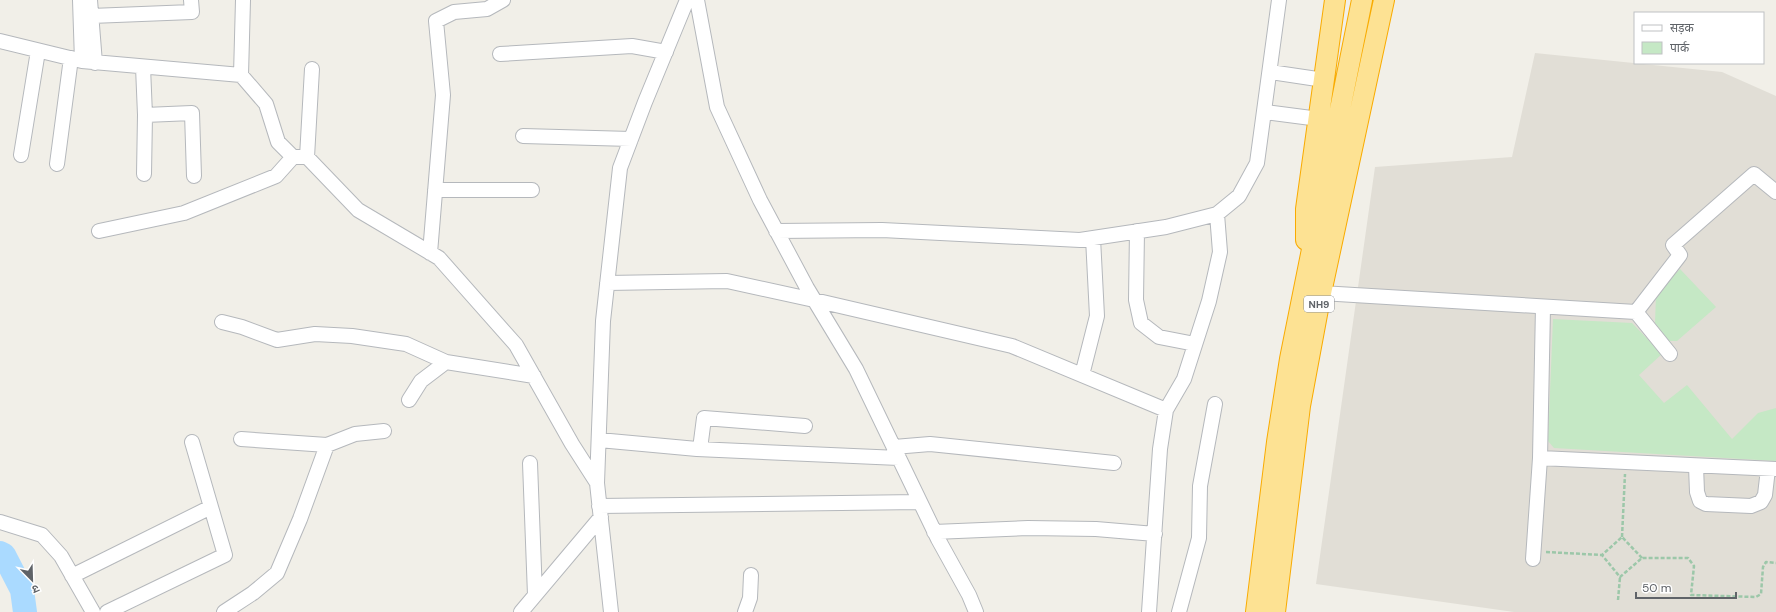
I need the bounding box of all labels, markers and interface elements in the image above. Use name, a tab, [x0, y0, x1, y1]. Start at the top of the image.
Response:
legend	[1634, 12, 1764, 64]
text: सड़क	[1670, 20, 1695, 36]
text: पार्क	[1670, 40, 1690, 56]
road number: NH9	[1304, 296, 1334, 312]
north arrow	[12, 560, 52, 600]
scale bar	[1636, 574, 1736, 600]
text: 50 m	[1642, 580, 1671, 596]
text: उ	[30, 582, 42, 597]

